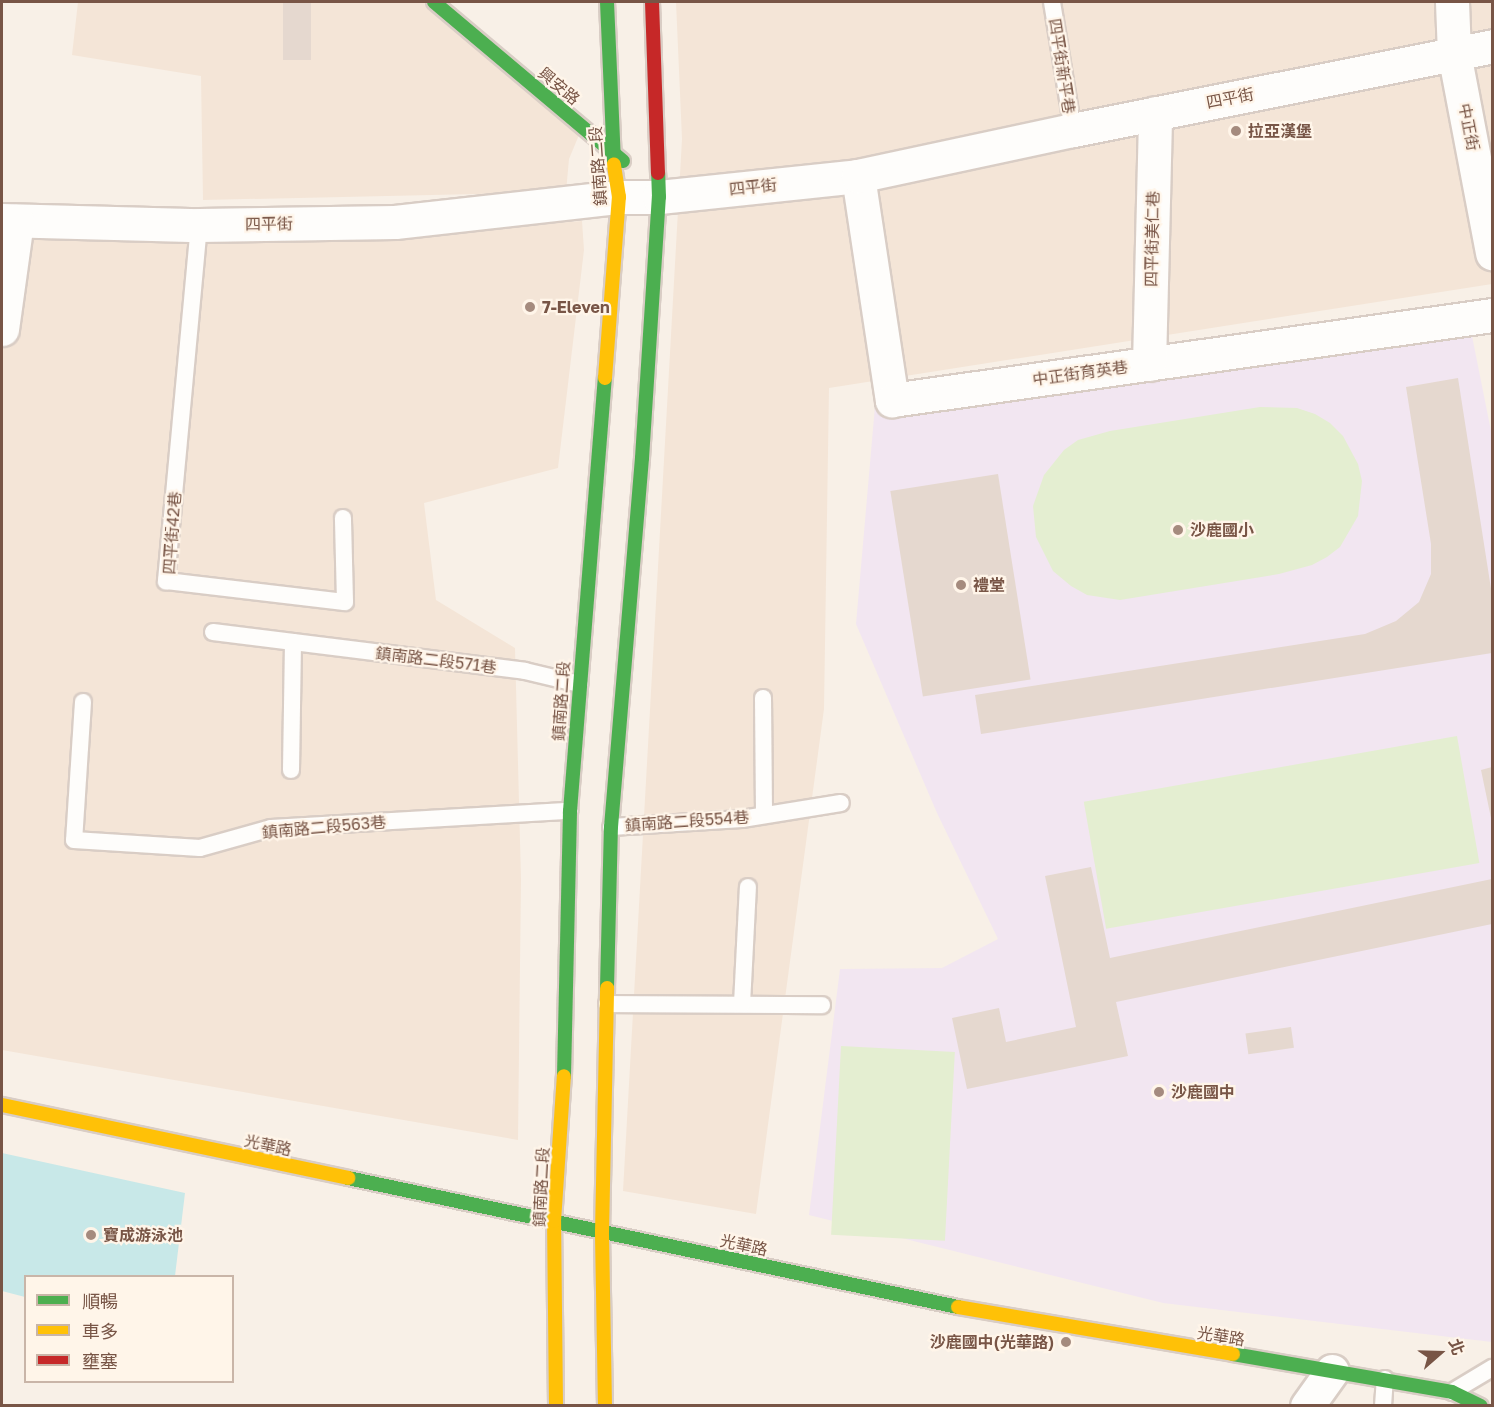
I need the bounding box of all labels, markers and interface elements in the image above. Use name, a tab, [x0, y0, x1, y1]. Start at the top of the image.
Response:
street label: 四平街新平巷	[1045, 17, 1079, 115]
street label: 興安路	[534, 63, 584, 109]
street label: 四平街	[1205, 84, 1255, 112]
street label: 中正街	[1455, 102, 1483, 152]
place label: 拉亞漢堡	[1248, 121, 1312, 141]
marker: 拉亞漢堡	[1229, 124, 1243, 138]
street label: 鎮南路二段	[586, 125, 610, 207]
street label: 四平街	[728, 175, 778, 199]
street label: 四平街美仁巷	[1142, 191, 1162, 287]
street label: 四平街	[245, 214, 293, 234]
place label: 7-Eleven	[542, 297, 610, 317]
marker: 7-Eleven	[523, 300, 537, 314]
street label: 中正街育英巷	[1031, 357, 1129, 389]
street label: 四平街42巷	[160, 491, 184, 575]
place label: 沙鹿國小	[1190, 520, 1254, 540]
marker: 沙鹿國小	[1171, 523, 1185, 537]
place label: 禮堂	[973, 575, 1005, 595]
marker: 禮堂	[954, 578, 968, 592]
street label: 鎮南路二段571巷	[375, 643, 497, 677]
street label: 鎮南路二段	[549, 660, 573, 742]
street label: 鎮南路二段554巷	[624, 807, 750, 835]
street label: 鎮南路二段563巷	[261, 812, 387, 842]
place label: 沙鹿國中	[1171, 1082, 1235, 1102]
marker: 沙鹿國中	[1152, 1085, 1166, 1099]
street label: 光華路	[243, 1131, 293, 1159]
street label: 鎮南路二段	[529, 1147, 553, 1227]
place label: 寶成游泳池	[103, 1225, 183, 1245]
marker: 寶成游泳池	[84, 1228, 98, 1242]
street label: 光華路	[719, 1231, 769, 1259]
legend	[24, 1275, 234, 1383]
text: 順暢	[82, 1290, 118, 1312]
text: 車多	[82, 1320, 118, 1342]
street label: 光華路	[1196, 1323, 1246, 1349]
north arrow	[1410, 1323, 1470, 1383]
place label: 沙鹿國中(光華路)	[930, 1332, 1054, 1352]
marker: 沙鹿國中(光華路)	[1059, 1335, 1073, 1349]
text: 北	[1445, 1336, 1469, 1358]
text: 壅塞	[82, 1350, 118, 1372]

